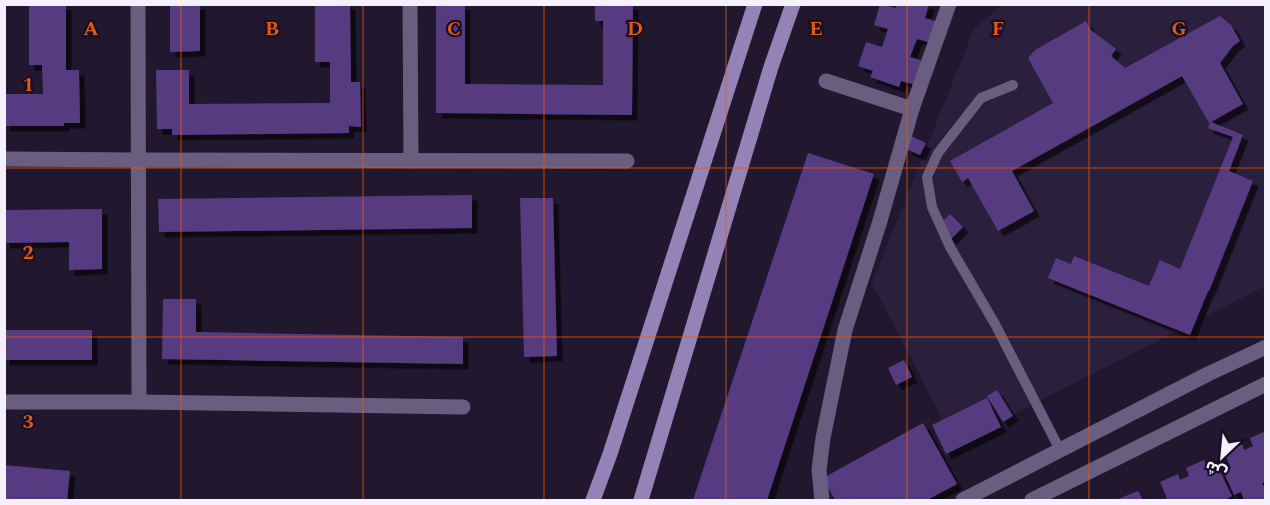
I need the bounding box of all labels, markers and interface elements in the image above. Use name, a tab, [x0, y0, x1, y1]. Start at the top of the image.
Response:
text: A	[83, 14, 99, 44]
text: B	[265, 14, 279, 44]
text: C	[447, 14, 461, 44]
text: D	[627, 14, 643, 44]
text: E	[809, 14, 823, 44]
text: F	[992, 14, 1004, 44]
text: G	[1171, 14, 1187, 44]
text: 1	[22, 70, 34, 100]
text: 2	[22, 238, 34, 268]
text: 3	[22, 407, 34, 437]
north arrow	[1192, 427, 1252, 487]
text: ش	[1201, 454, 1231, 485]

